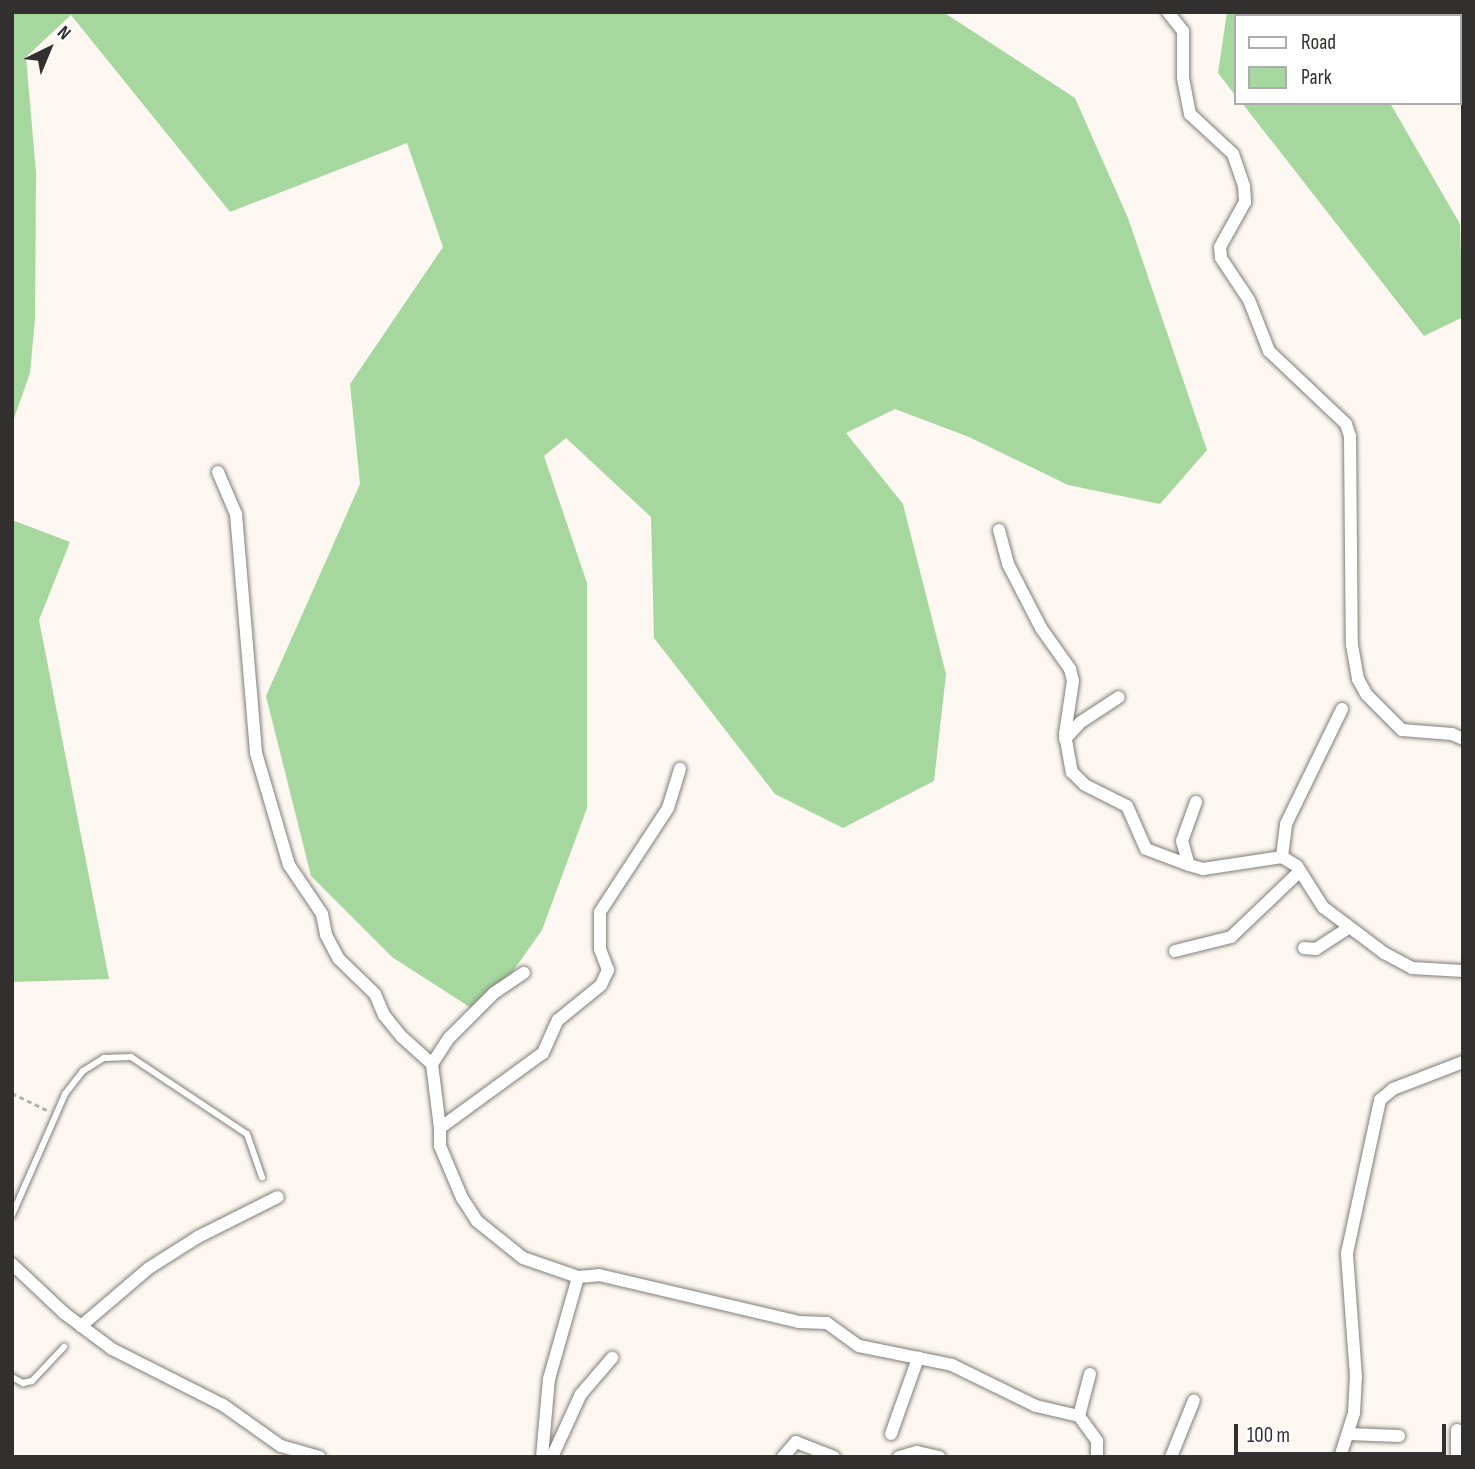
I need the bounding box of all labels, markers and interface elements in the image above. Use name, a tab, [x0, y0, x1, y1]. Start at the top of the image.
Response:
north arrow	[14, 14, 84, 84]
legend	[1234, 14, 1461, 105]
text: N	[52, 21, 75, 45]
text: Road	[1301, 30, 1336, 55]
text: Park	[1301, 65, 1332, 90]
scale bar	[1237, 1410, 1449, 1454]
text: 100 m	[1247, 1423, 1290, 1448]

